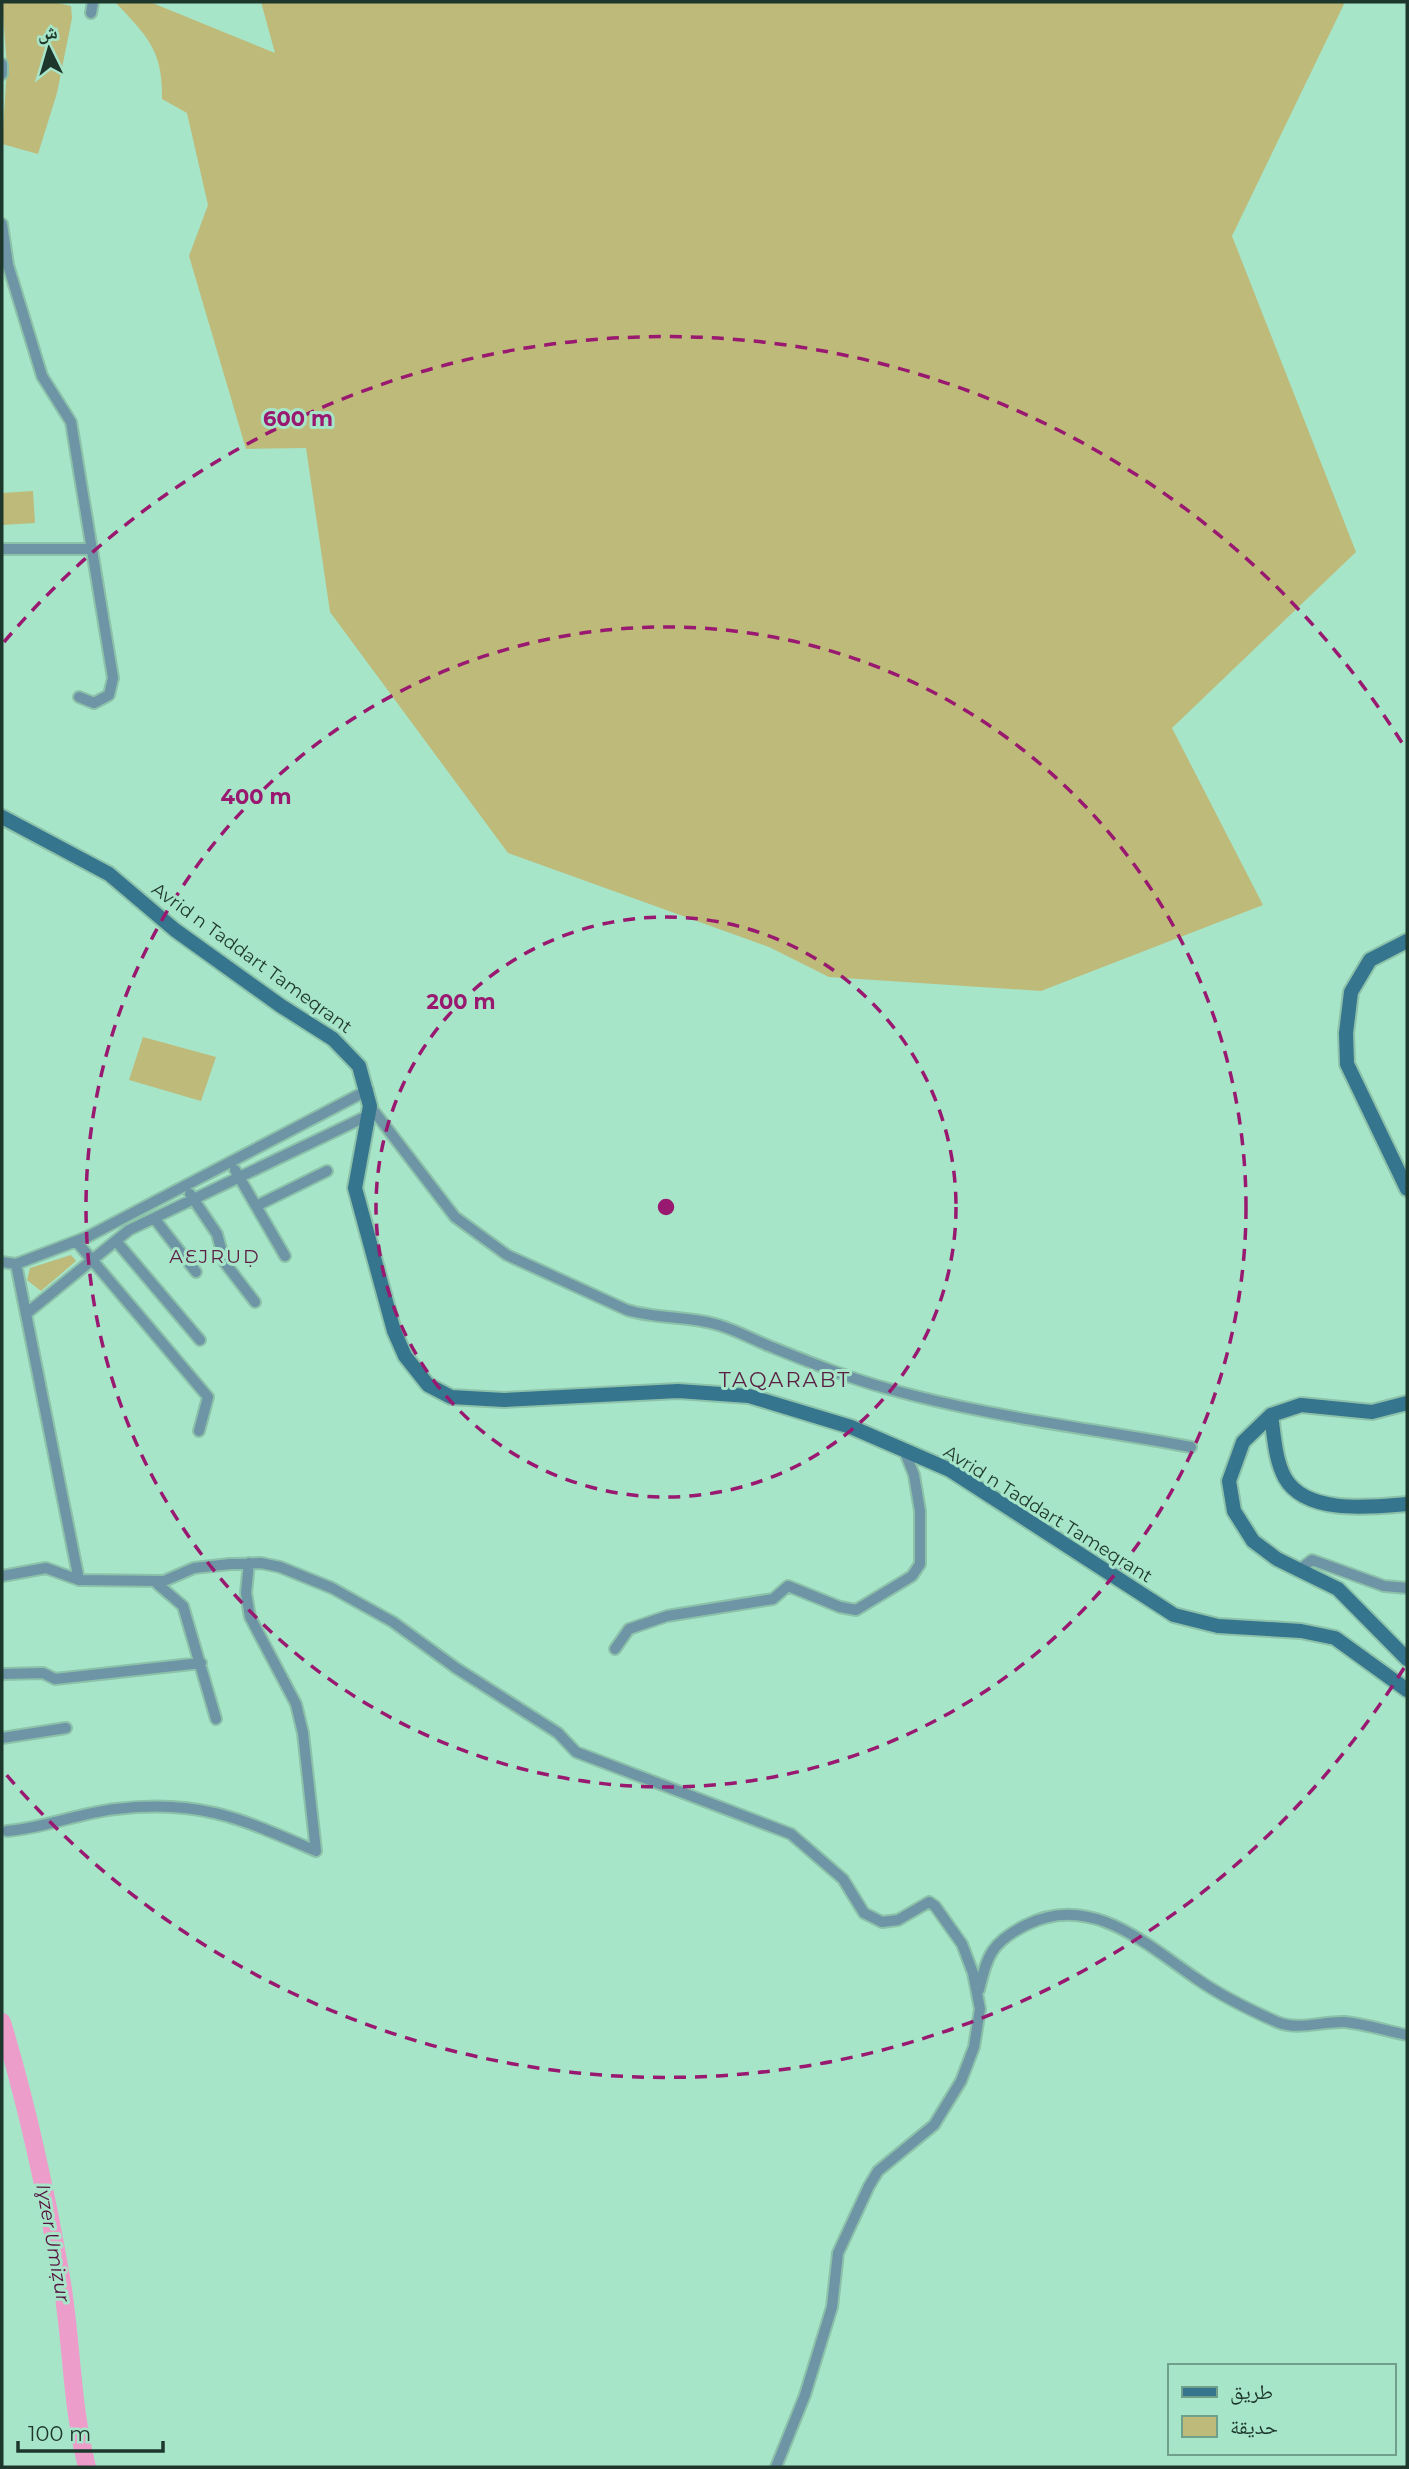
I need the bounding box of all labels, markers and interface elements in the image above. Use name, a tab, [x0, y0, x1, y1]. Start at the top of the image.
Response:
north arrow	[14, 14, 84, 84]
text: ش	[37, 20, 59, 45]
text: 600 m	[263, 406, 333, 431]
text: 400 m	[221, 784, 291, 809]
street label: Avrid n Taddart Tameqrant	[148, 878, 356, 1038]
text: 200 m	[427, 989, 495, 1014]
centre of rings	[654, 1195, 678, 1219]
district label: AƐJRUḌ	[169, 1245, 261, 1268]
district label: TAQARABT	[719, 1367, 851, 1392]
street label: Avrid n Taddart Tameqrant	[940, 1441, 1156, 1587]
water label: Iɣzer Umiẓur	[31, 2182, 75, 2304]
legend	[1168, 2364, 1395, 2455]
text: طريق	[1230, 2379, 1273, 2405]
scale bar	[18, 2410, 163, 2454]
text: حديقة	[1230, 2414, 1278, 2439]
text: 100 m	[28, 2421, 91, 2446]

